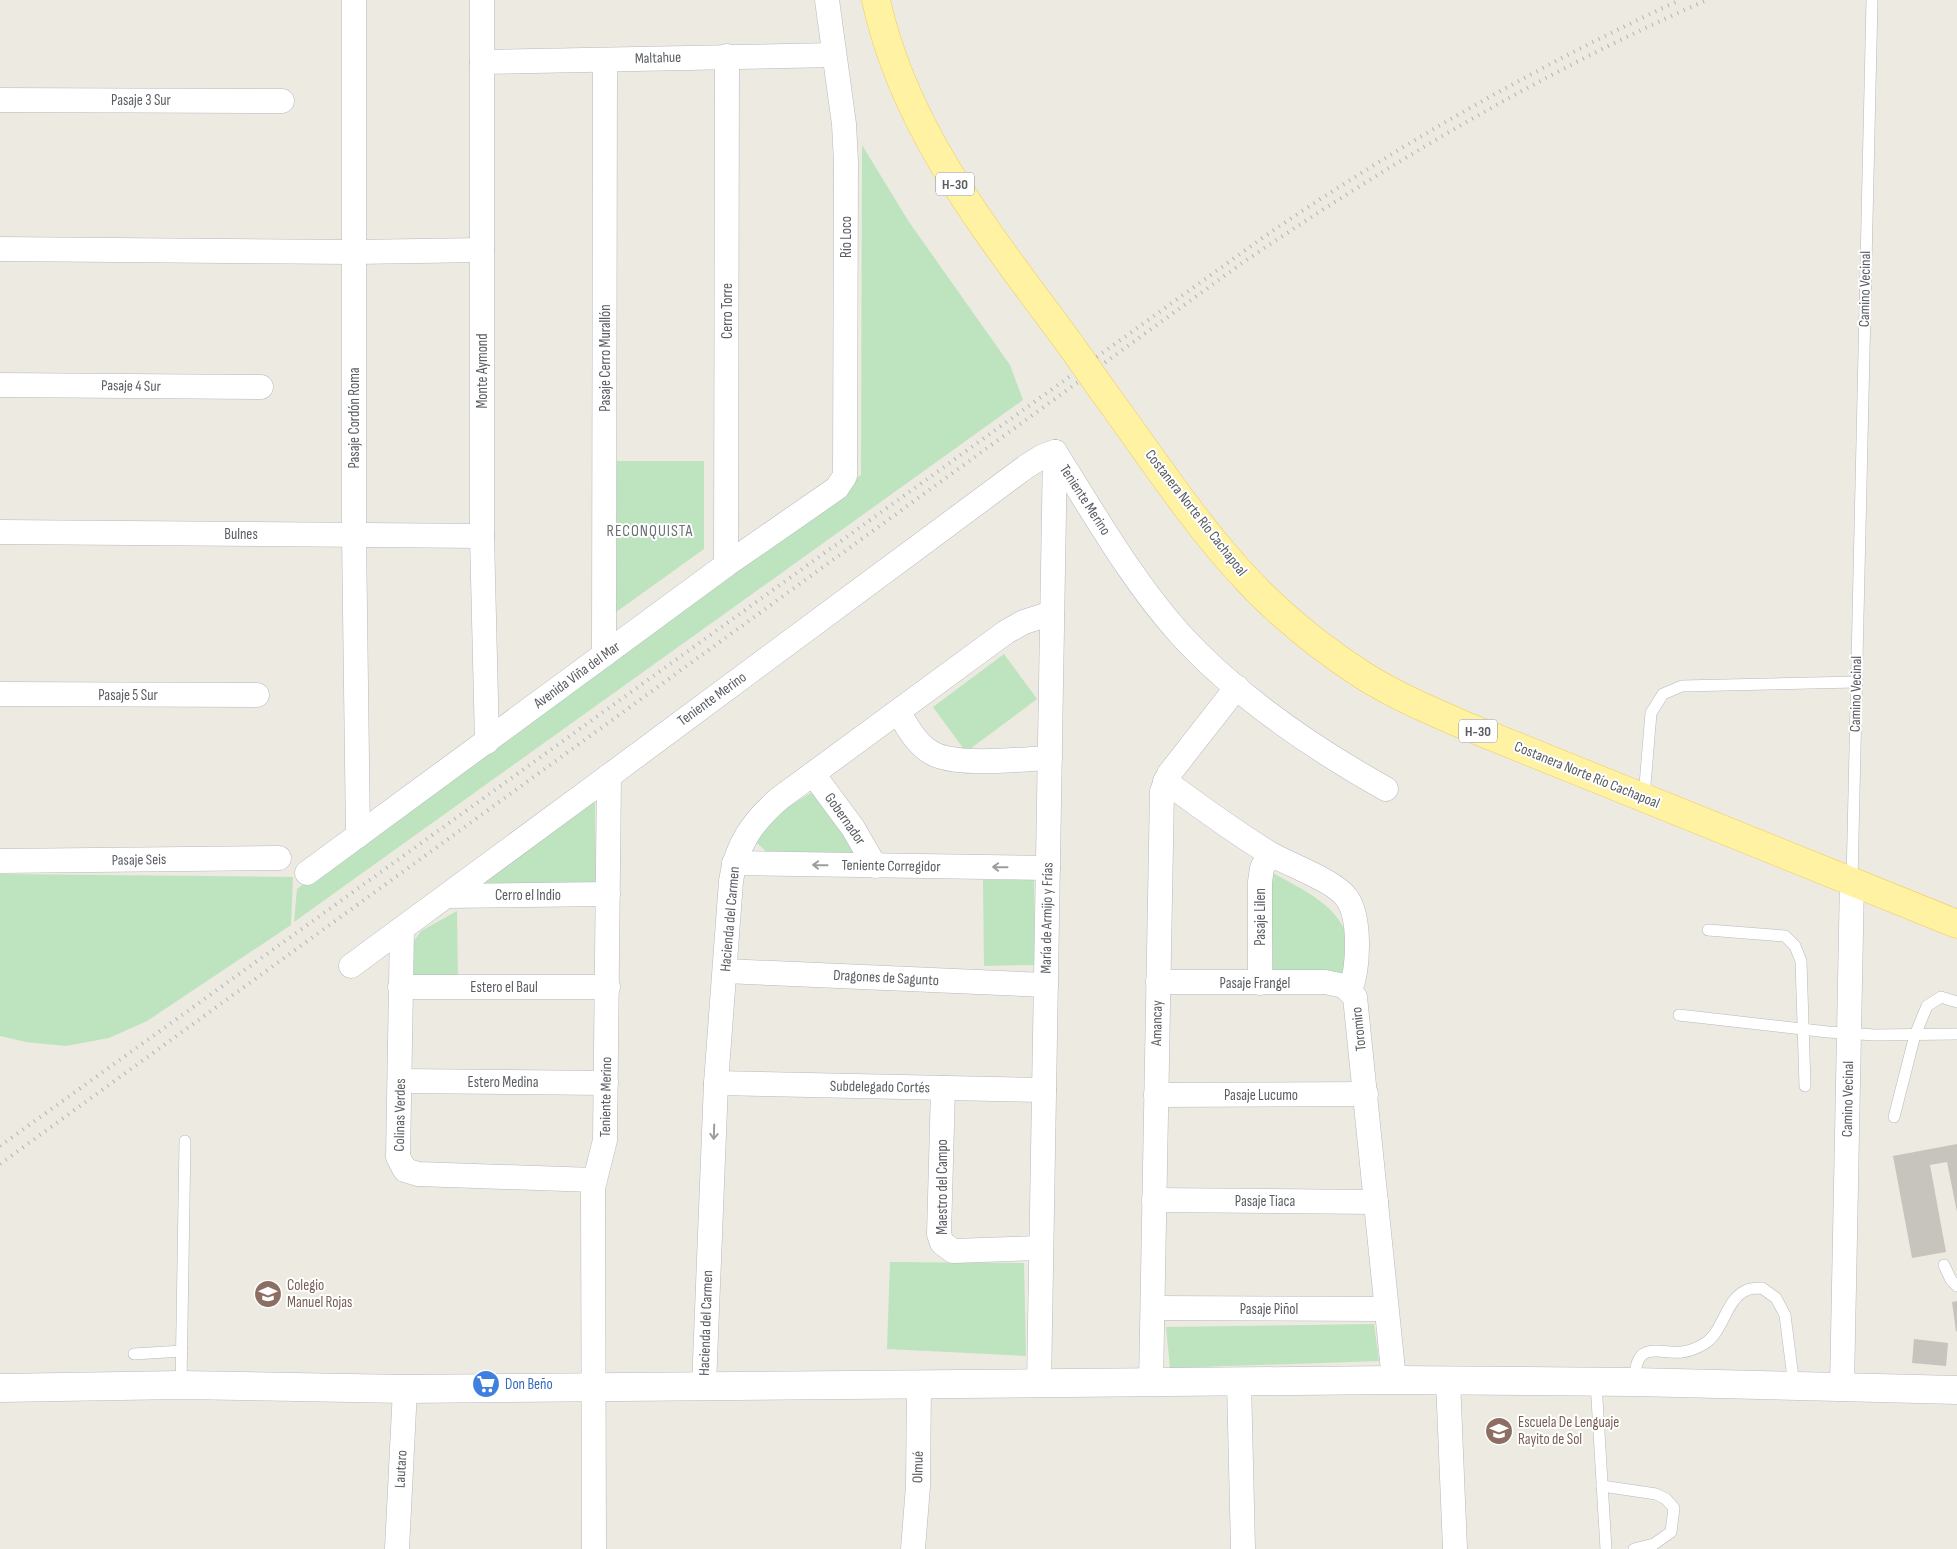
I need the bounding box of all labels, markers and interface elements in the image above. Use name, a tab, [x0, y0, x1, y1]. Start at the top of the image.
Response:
street label: Maltahue	[634, 48, 682, 68]
street label: Pasaje 3 Sur	[111, 91, 172, 110]
road number: H-30	[936, 172, 974, 195]
street label: Río Loco	[837, 216, 856, 258]
street label: Camino Vecinal	[1855, 251, 1875, 327]
street label: Cerro Torre	[718, 283, 737, 339]
street label: Pasaje Cerro Murallón	[596, 304, 615, 412]
street label: Monte Aymond	[473, 333, 492, 409]
street label: Pasaje Cordón Roma	[345, 367, 364, 469]
street label: Pasaje 4 Sur	[101, 376, 162, 396]
street label: Costanera Norte Río Cachapoal	[1141, 446, 1251, 580]
street label: Teniente Merino	[1055, 461, 1115, 539]
district label: RECONQUISTA	[607, 522, 693, 541]
street label: Bulnes	[224, 525, 258, 544]
street label: Avenida Viña del Mar	[529, 637, 624, 713]
street label: Camino Vecinal	[1846, 656, 1866, 732]
street label: Teniente Merino	[674, 668, 750, 730]
street label: Pasaje 5 Sur	[98, 686, 158, 705]
road number: H-30	[1459, 719, 1497, 742]
street label: Costanera Norte Río Cachapoal	[1511, 737, 1663, 813]
street label: Gobernador	[820, 789, 870, 849]
street label: Pasaje Seis	[111, 850, 167, 870]
street label: Teniente Corregidor	[841, 856, 941, 876]
one-way arrow	[812, 860, 828, 870]
one-way arrow	[992, 862, 1008, 872]
street label: María de Armijo y Frías	[1037, 862, 1057, 974]
street label: Hacienda del Carmen	[716, 866, 744, 972]
street label: Cerro el Indio	[495, 886, 561, 905]
street label: Pasaje Lilen	[1251, 888, 1270, 946]
street label: Dragones de Sagunto	[833, 966, 939, 990]
street label: Pasaje Frangel	[1220, 974, 1290, 993]
street label: Estero el Baul	[470, 978, 538, 997]
street label: Amancay	[1147, 1000, 1167, 1047]
street label: Toromiro	[1347, 1006, 1371, 1052]
street label: Teniente Merino	[596, 1057, 616, 1137]
street label: Camino Vecinal	[1838, 1061, 1858, 1137]
street label: Estero Medina	[468, 1073, 539, 1092]
street label: Subdelegado Cortés	[830, 1077, 930, 1097]
street label: Colinas Verdes	[390, 1078, 410, 1152]
street label: Pasaje Lucumo	[1224, 1086, 1298, 1105]
one-way arrow	[709, 1123, 719, 1139]
street label: Maestro del Campo	[933, 1139, 952, 1235]
street label: Pasaje Tiaca	[1235, 1192, 1295, 1211]
street label: Hacienda del Carmen	[695, 1270, 717, 1376]
place label: Colegio Manuel Rojas	[287, 1276, 352, 1312]
school or university icon: Colegio Manuel Rojas	[253, 1279, 283, 1309]
street label: Pasaje Piñol	[1240, 1300, 1298, 1319]
supermarket icon: Don Beño	[471, 1369, 501, 1399]
place label: Don Beño	[505, 1375, 553, 1394]
place label: Escuela De Lenguaje Rayito de Sol	[1518, 1413, 1619, 1449]
school or university icon: Escuela De Lenguaje Rayito de Sol	[1484, 1416, 1514, 1446]
street label: Lautaro	[391, 1449, 411, 1489]
street label: Olmué	[908, 1451, 928, 1483]

